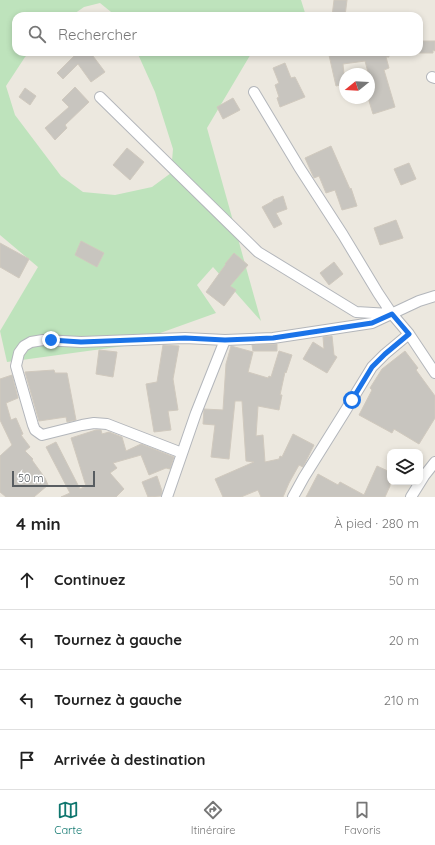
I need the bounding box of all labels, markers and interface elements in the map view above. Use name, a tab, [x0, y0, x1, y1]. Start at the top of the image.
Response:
search box	[12, 12, 423, 56]
icon: search	[26, 23, 48, 45]
text: Rechercher	[58, 25, 137, 44]
north arrow	[339, 68, 375, 104]
route end	[42, 331, 60, 349]
route start	[343, 391, 361, 409]
map controls	[387, 449, 423, 485]
button: layers	[387, 449, 423, 485]
scale bar	[12, 469, 95, 488]
text: 50 m	[18, 471, 44, 485]
text: 4 min	[16, 513, 61, 534]
text: À pied · 280 m	[334, 515, 419, 531]
icon: ahead	[16, 569, 38, 591]
text: Continuez	[54, 570, 125, 589]
text: 50 m	[389, 572, 419, 588]
icon: left	[16, 629, 38, 651]
text: Tournez à gauche	[54, 630, 182, 649]
text: 20 m	[389, 632, 419, 648]
icon: left	[16, 689, 38, 711]
text: Tournez à gauche	[54, 690, 182, 709]
text: 210 m	[384, 692, 419, 708]
icon: arrive	[16, 749, 38, 771]
text: Arrivée à destination	[54, 750, 206, 769]
tab: Carte	[54, 799, 82, 837]
tab: Itinéraire	[191, 799, 236, 837]
tab: Favoris	[344, 799, 381, 837]

